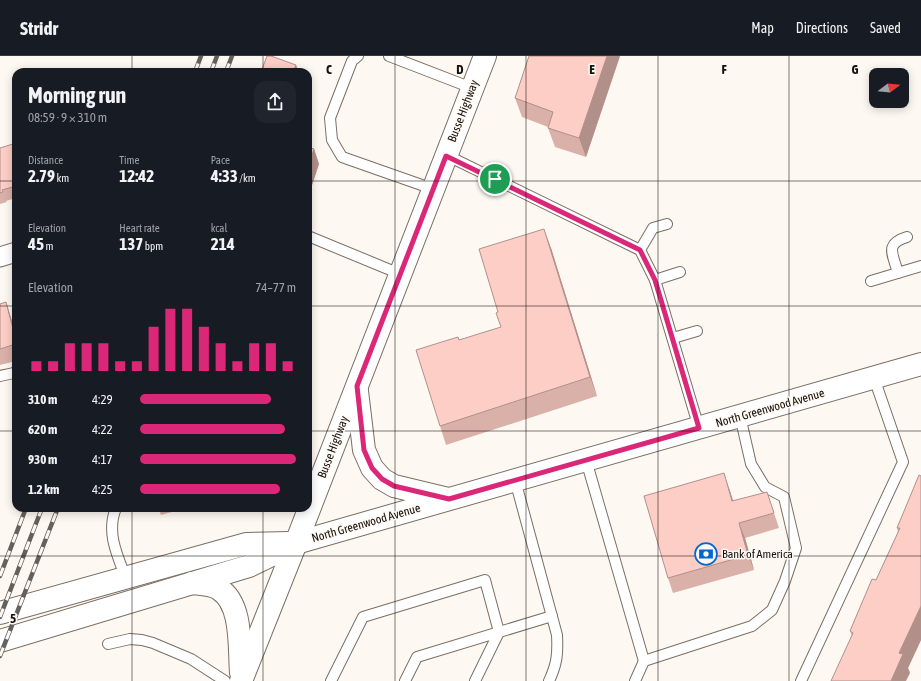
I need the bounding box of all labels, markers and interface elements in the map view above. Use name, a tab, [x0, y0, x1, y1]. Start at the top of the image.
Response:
text: Stridr	[20, 17, 58, 39]
text: Map	[751, 20, 774, 36]
text: Directions	[796, 20, 848, 36]
text: Saved	[870, 20, 901, 36]
text: C	[326, 62, 332, 77]
text: D	[456, 62, 464, 77]
text: E	[589, 62, 595, 77]
text: F	[721, 62, 727, 77]
text: G	[852, 62, 859, 77]
north arrow	[869, 68, 909, 108]
map controls	[869, 68, 909, 108]
street label: Busse Highway	[445, 78, 481, 144]
button: share	[254, 81, 296, 123]
text: Morning run	[28, 82, 126, 108]
text: 08:59 · 9 × 310 m	[28, 110, 107, 125]
text: Distance	[28, 154, 63, 166]
text: Time	[119, 154, 139, 166]
text: Pace	[211, 154, 230, 166]
pin	[478, 162, 512, 196]
text: 2.79	[28, 166, 55, 186]
text: 12:42	[119, 166, 154, 186]
text: 4:33	[211, 166, 238, 186]
icon: arrive	[484, 168, 506, 190]
text: km	[55, 172, 69, 184]
text: /km	[238, 172, 256, 184]
text: Elevation	[28, 222, 66, 234]
text: Heart rate	[119, 222, 160, 234]
text: kcal	[211, 222, 227, 234]
text: 45	[28, 234, 44, 254]
text: 137	[119, 234, 143, 254]
text: 214	[211, 234, 235, 254]
text: m	[44, 240, 53, 252]
text: bpm	[143, 240, 163, 252]
text: Elevation	[28, 280, 73, 295]
text: 74–77 m	[255, 280, 296, 295]
street label: North Greenwood Avenue	[714, 386, 826, 430]
text: 310 m	[28, 392, 57, 407]
text: 4:29	[92, 392, 113, 407]
street label: Busse Highway	[315, 414, 351, 480]
text: 620 m	[28, 422, 57, 437]
text: 4:22	[92, 422, 113, 437]
text: 930 m	[28, 452, 57, 467]
text: 4:17	[92, 452, 113, 467]
text: 1.2 km	[28, 482, 59, 497]
text: 4:25	[92, 482, 113, 497]
street label: North Greenwood Avenue	[310, 501, 422, 545]
bank icon: Bank of America	[693, 541, 719, 567]
place label: Bank of America	[722, 547, 793, 561]
text: 5	[10, 611, 16, 626]

